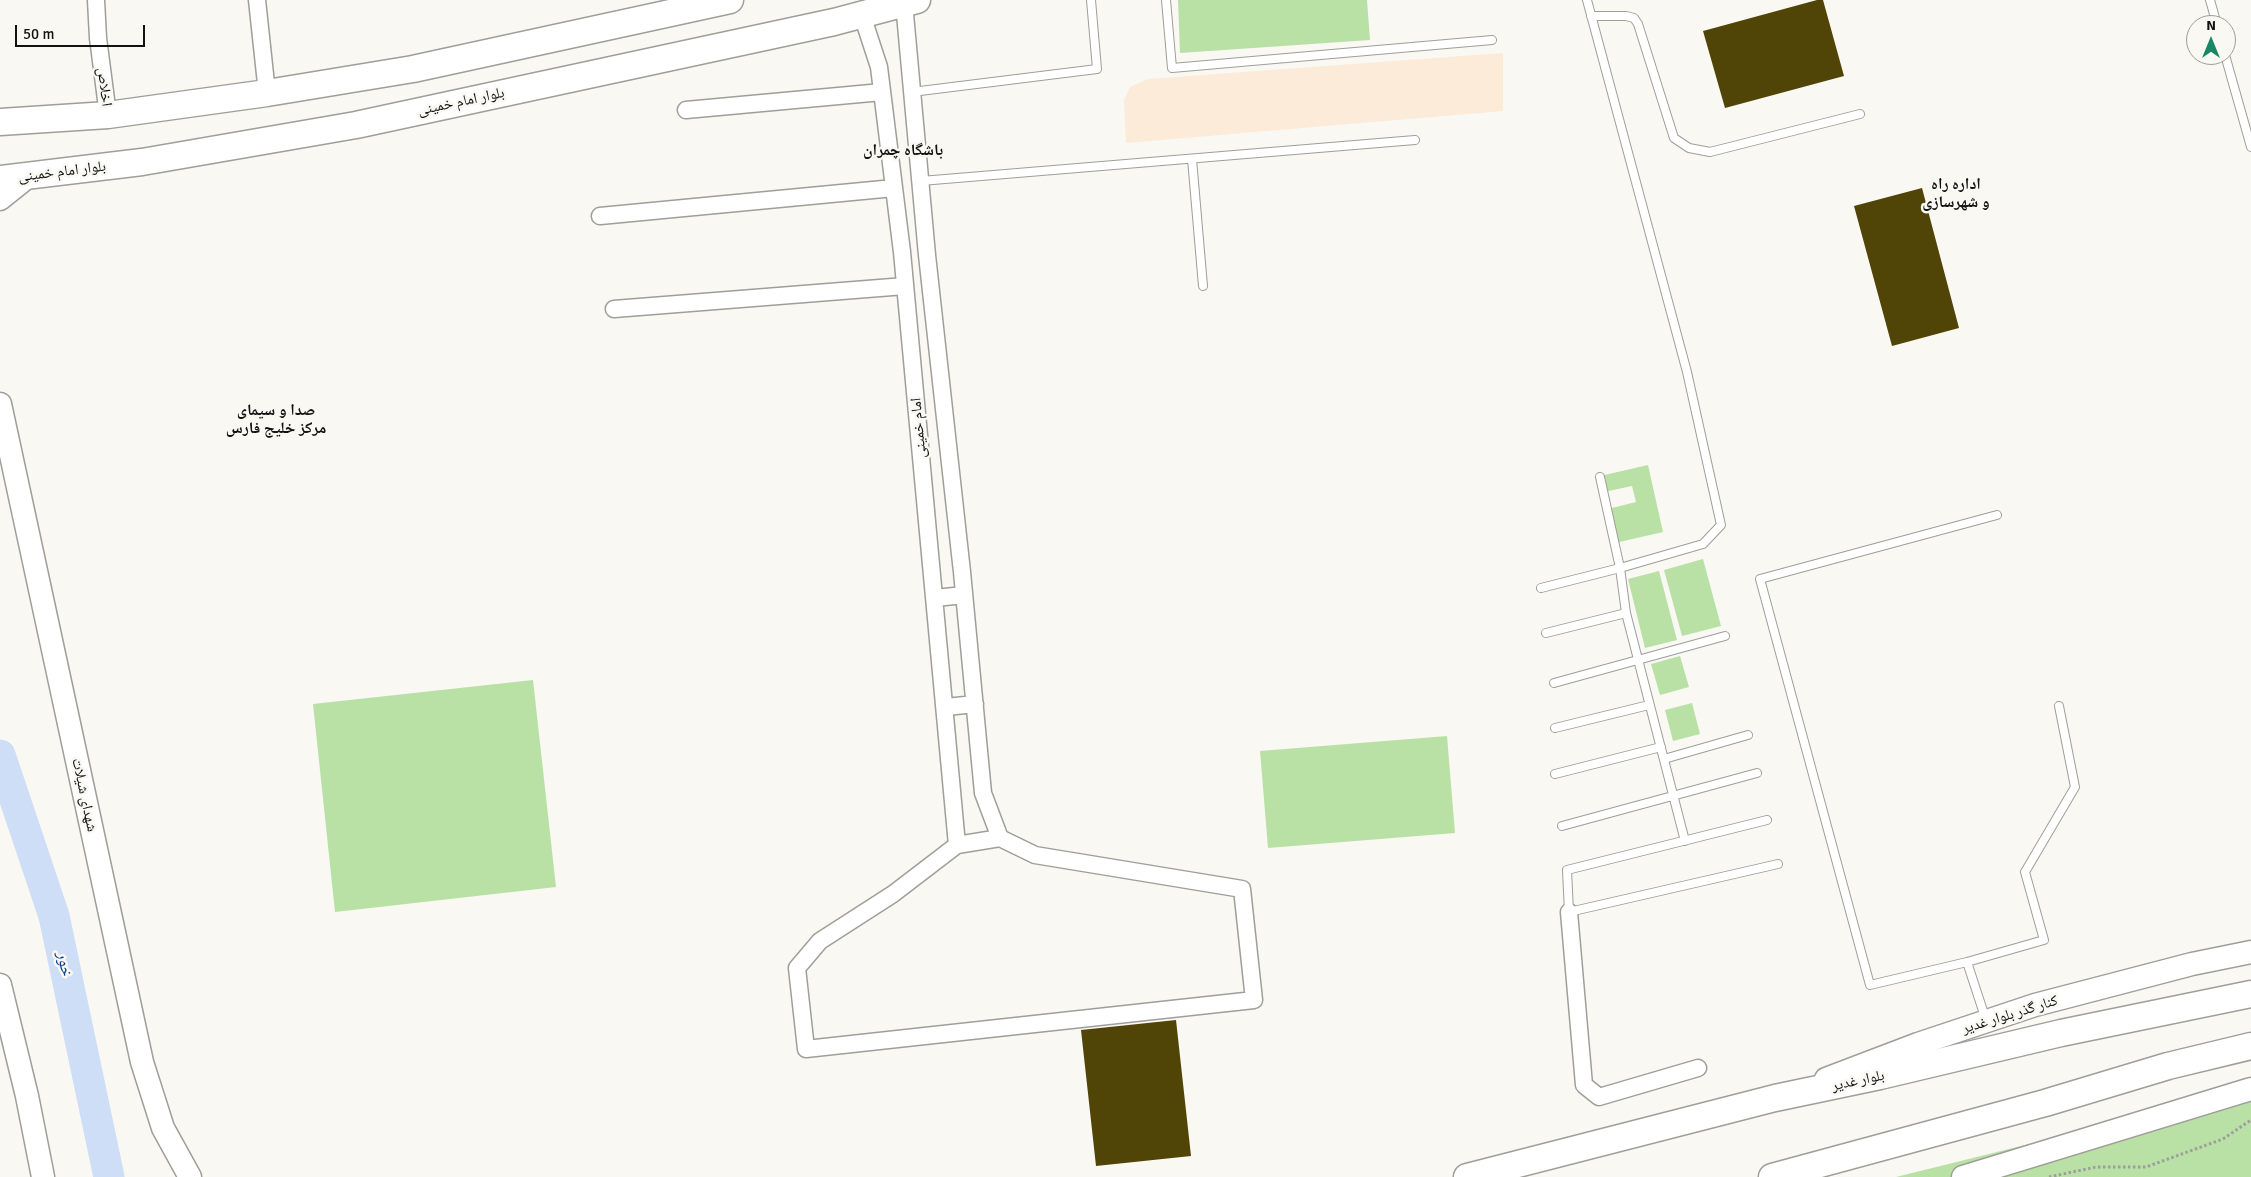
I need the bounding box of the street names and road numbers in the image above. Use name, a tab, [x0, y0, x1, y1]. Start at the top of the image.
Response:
street label: اخلاص	[93, 67, 115, 107]
street label: بلوار امام خمینی	[416, 84, 506, 120]
street label: بلوار امام خمینی	[17, 158, 107, 186]
street label: امام خمینی	[907, 397, 931, 459]
street label: شهدای شیلات	[67, 757, 101, 833]
street label: کنار گذر بلوار غدیر	[1960, 992, 2060, 1038]
street label: بلوار غدیر	[1830, 1067, 1886, 1095]

